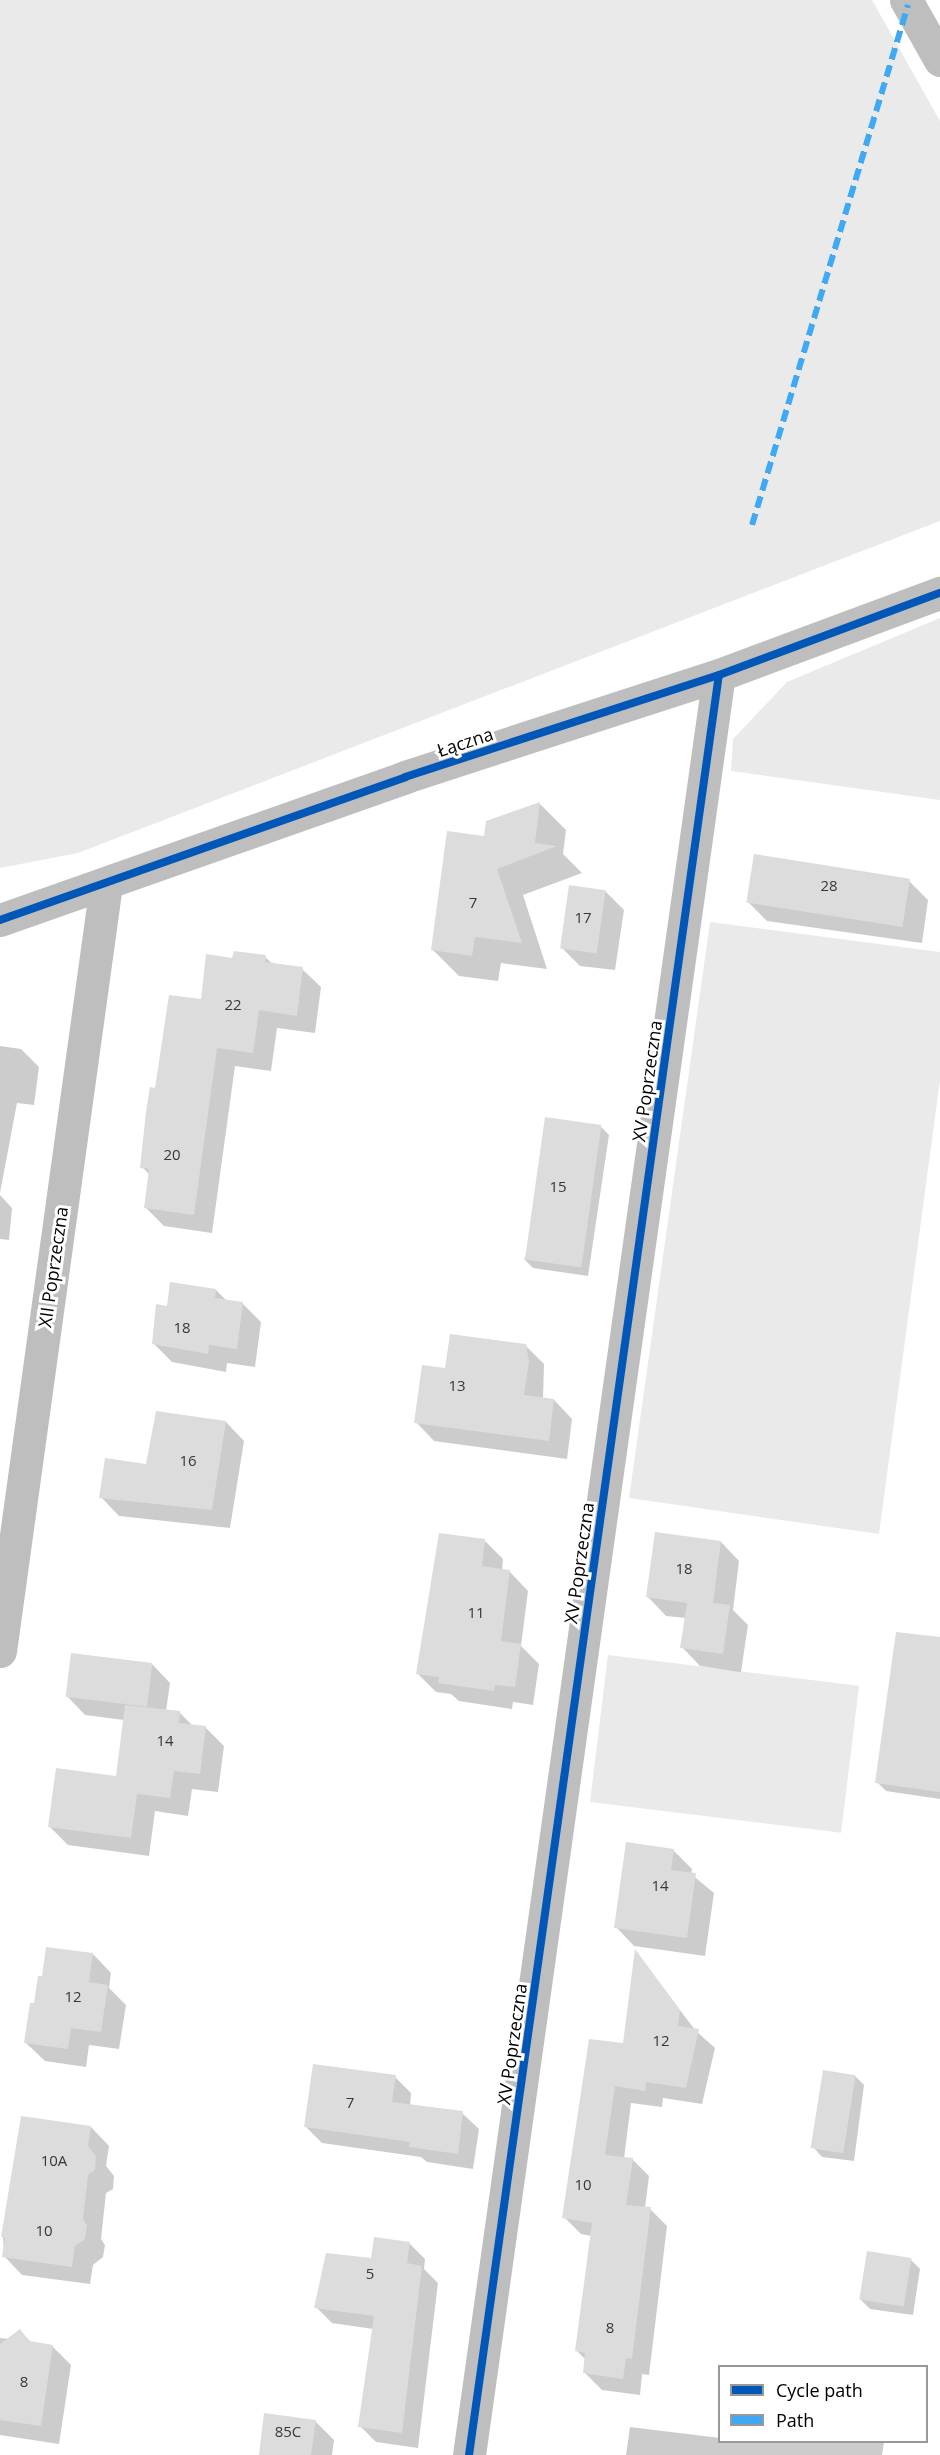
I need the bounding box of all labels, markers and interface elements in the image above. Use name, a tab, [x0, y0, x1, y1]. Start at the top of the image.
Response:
street label: Łączna	[434, 723, 496, 761]
house number: 28	[820, 877, 838, 895]
house number: 7	[469, 894, 477, 912]
house number: 17	[574, 909, 592, 927]
house number: 22	[224, 996, 242, 1014]
street label: XV Poprzeczna	[628, 1019, 666, 1143]
house number: 20	[163, 1146, 181, 1164]
house number: 15	[549, 1178, 567, 1196]
street label: XII Poprzeczna	[34, 1205, 72, 1329]
house number: 18	[173, 1319, 191, 1337]
house number: 13	[448, 1377, 466, 1395]
house number: 16	[179, 1452, 197, 1470]
street label: XV Poprzeczna	[560, 1501, 598, 1625]
house number: 18	[675, 1560, 693, 1578]
house number: 11	[467, 1604, 485, 1622]
house number: 14	[156, 1732, 174, 1750]
house number: 14	[651, 1877, 669, 1895]
street label: XV Poprzeczna	[493, 1982, 531, 2106]
house number: 12	[64, 1988, 82, 2006]
house number: 12	[652, 2032, 670, 2050]
house number: 7	[346, 2094, 354, 2112]
house number: 10A	[41, 2152, 67, 2170]
house number: 10	[574, 2176, 592, 2194]
house number: 10	[35, 2222, 53, 2240]
house number: 5	[366, 2265, 374, 2283]
house number: 8	[606, 2319, 614, 2337]
legend	[718, 2365, 928, 2443]
house number: 8	[20, 2373, 28, 2391]
text: Cycle path	[776, 2378, 863, 2402]
text: Path	[776, 2408, 814, 2432]
house number: 85C	[275, 2423, 301, 2441]

